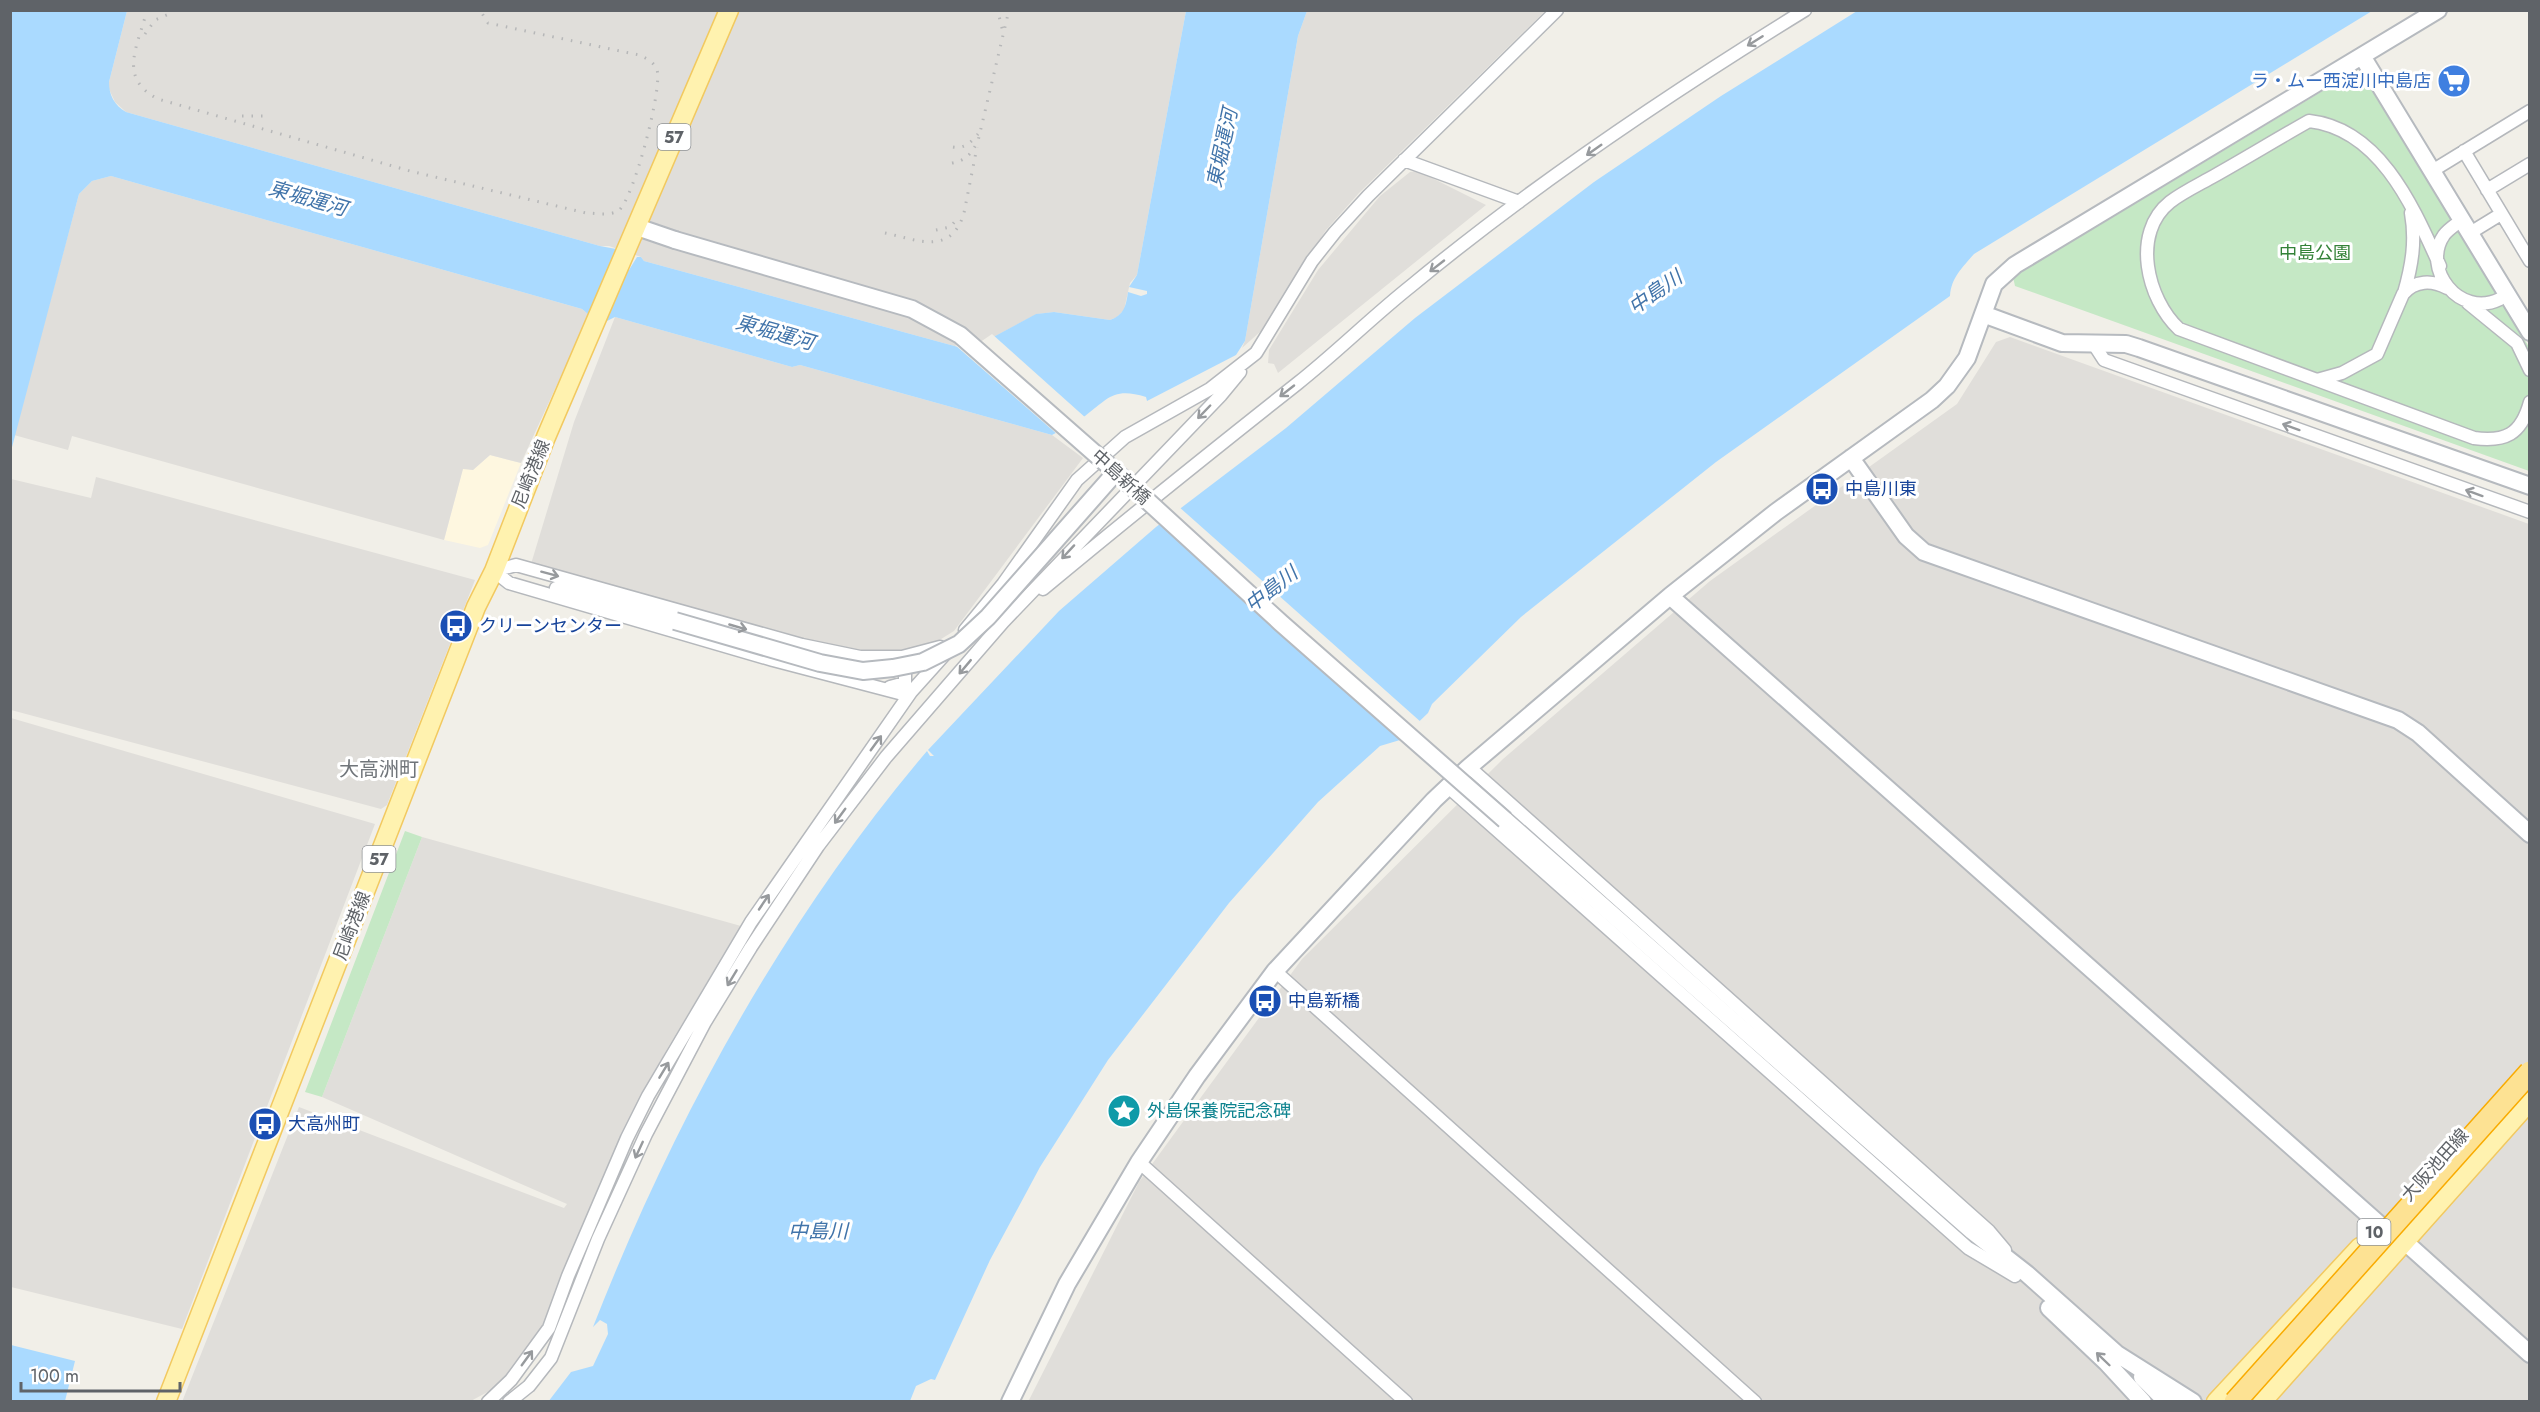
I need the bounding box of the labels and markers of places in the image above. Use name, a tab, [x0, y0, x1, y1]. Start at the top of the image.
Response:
supermarket icon: ラ・ムー西淀川中島店	[2436, 63, 2472, 99]
place label: ラ・ムー西淀川中島店	[2251, 68, 2431, 94]
bus stop icon: 中島川東	[1804, 471, 1840, 507]
place label: 中島川東	[1845, 476, 1917, 502]
bus stop icon: クリーンセンター	[438, 608, 474, 644]
place label: クリーンセンター	[479, 613, 622, 639]
bus stop icon: 中島新橋	[1247, 983, 1283, 1019]
place label: 中島新橋	[1288, 988, 1360, 1014]
place icon: 外島保養院記念碑	[1106, 1093, 1142, 1129]
place label: 外島保養院記念碑	[1147, 1098, 1291, 1124]
bus stop icon: 大高州町	[247, 1106, 283, 1142]
place label: 大高州町	[288, 1111, 360, 1137]

